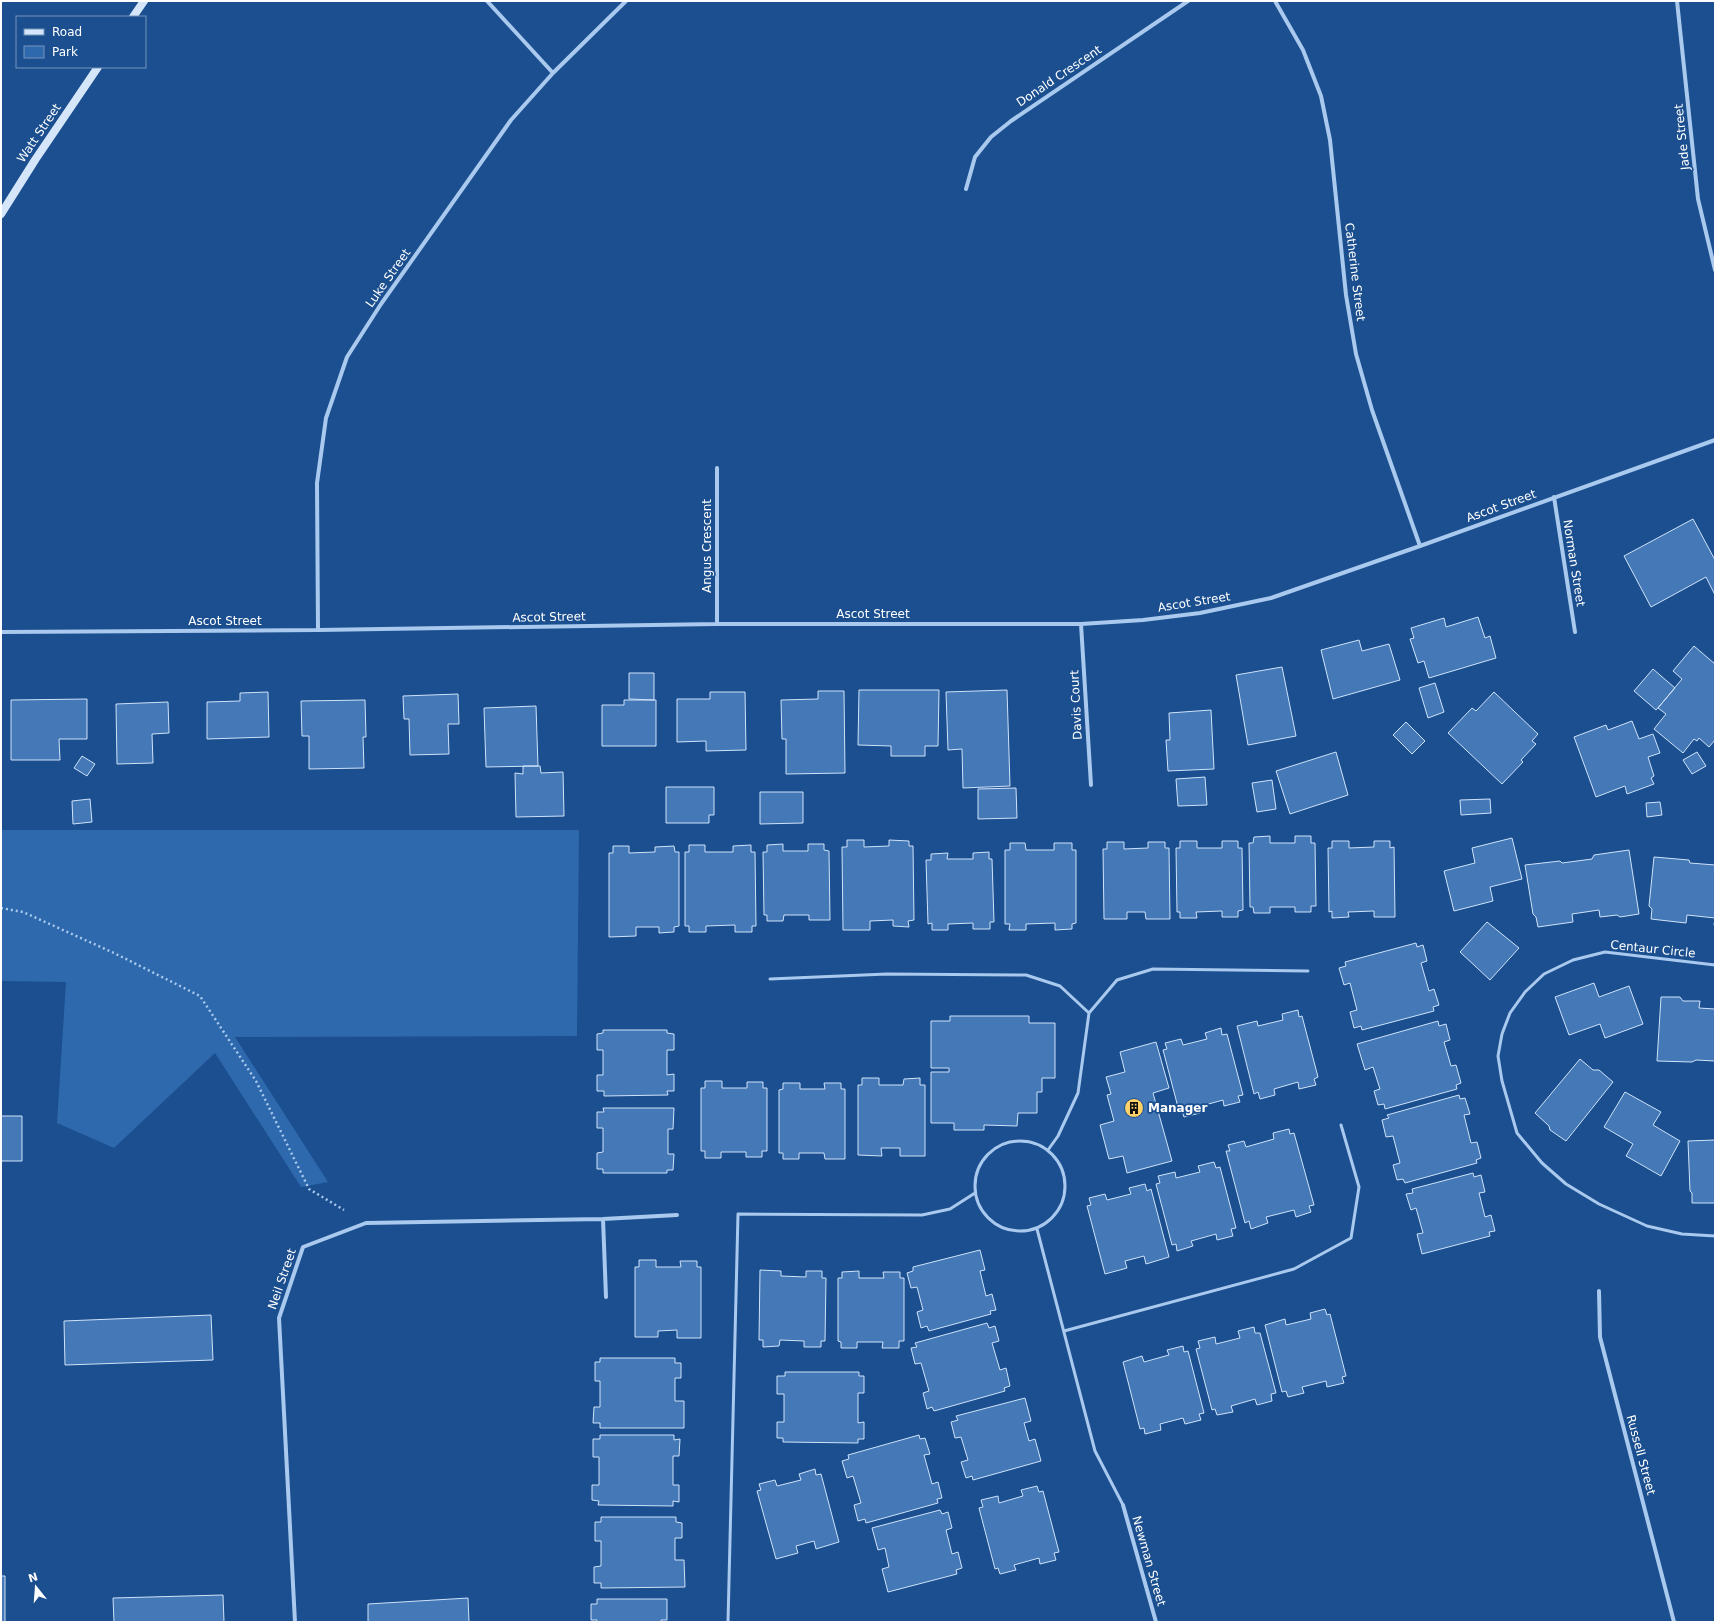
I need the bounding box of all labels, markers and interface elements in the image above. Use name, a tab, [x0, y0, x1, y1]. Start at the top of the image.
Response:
legend	[16, 16, 146, 68]
text: Road	[52, 25, 82, 39]
street label: Donald Crescent	[1014, 42, 1104, 110]
text: Park	[52, 45, 78, 59]
street label: Watt Street	[14, 101, 64, 165]
street label: Jade Street	[1672, 103, 1693, 172]
street label: Catherine Street	[1342, 222, 1368, 322]
street label: Luke Street	[363, 246, 413, 310]
street label: Ascot Street	[1464, 487, 1538, 525]
street label: Angus Crescent	[700, 499, 714, 593]
street label: Norman Street	[1560, 518, 1588, 608]
street label: Ascot Street	[1157, 589, 1232, 615]
street label: Ascot Street	[836, 607, 910, 621]
street label: Ascot Street	[512, 609, 586, 625]
street label: Ascot Street	[188, 614, 262, 628]
street label: Davis Court	[1067, 669, 1085, 740]
street label: Centaur Circle	[1610, 938, 1696, 960]
building icon: Manager	[1123, 1097, 1145, 1119]
place label: Manager	[1148, 1101, 1207, 1115]
street label: Neil Street	[265, 1247, 299, 1311]
street label: Russell Street	[1624, 1413, 1658, 1497]
street label: Newman Street	[1129, 1514, 1169, 1608]
north arrow	[16, 1567, 56, 1607]
text: N	[27, 1570, 40, 1585]

